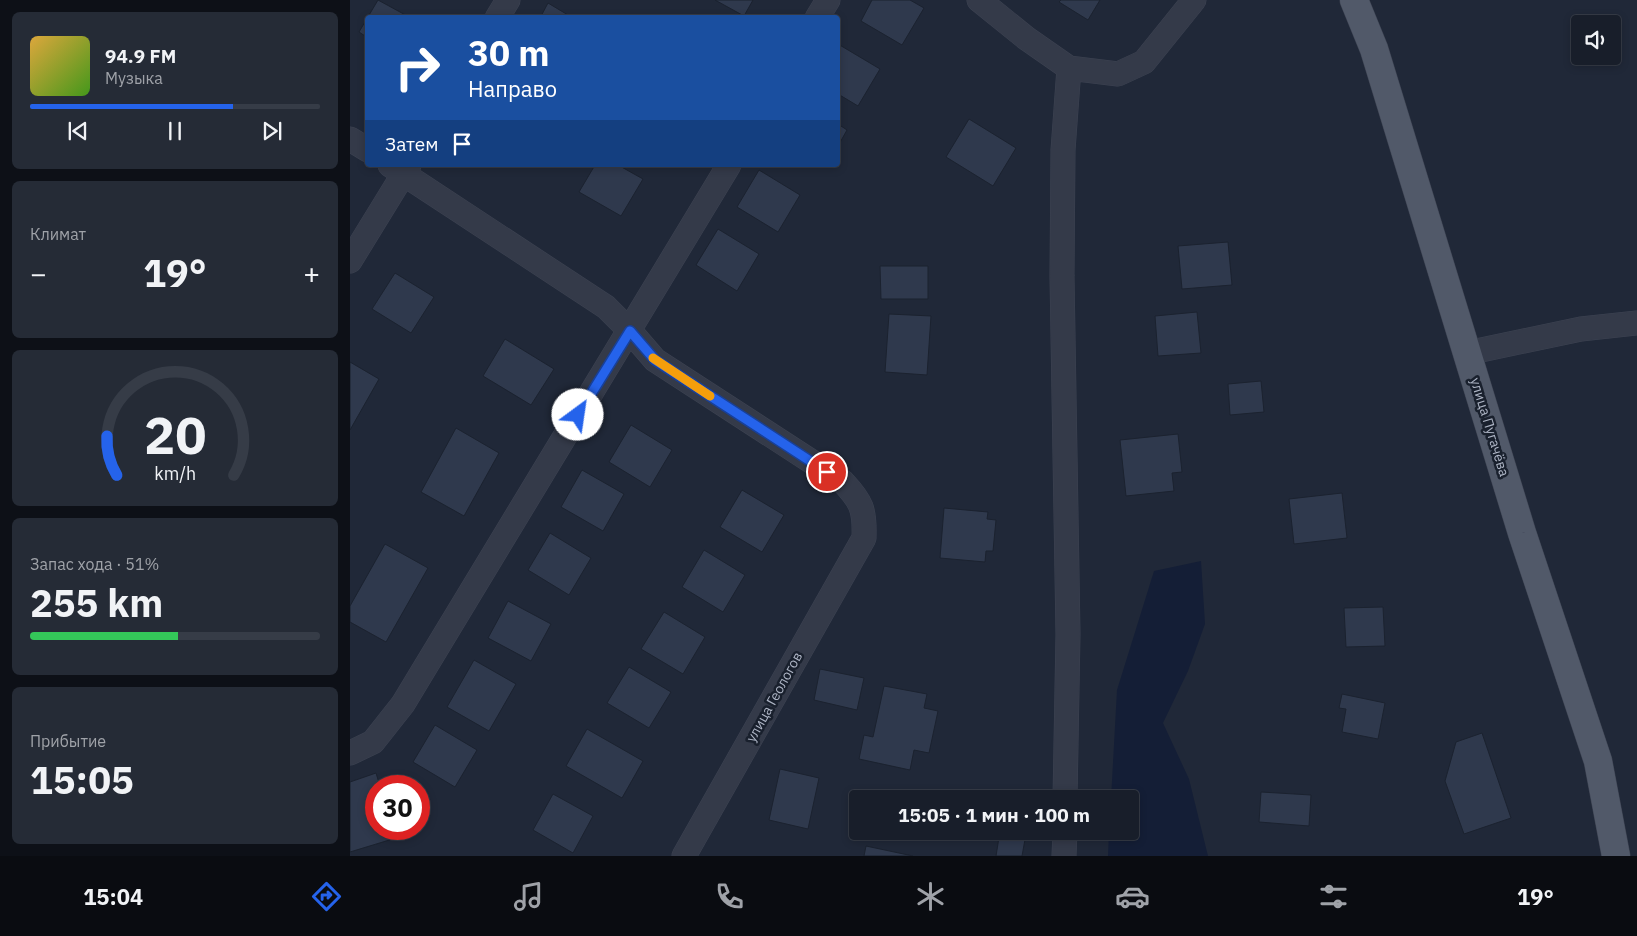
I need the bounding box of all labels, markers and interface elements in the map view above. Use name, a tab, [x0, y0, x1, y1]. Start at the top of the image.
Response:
map controls	[1571, 15, 1621, 65]
button: sound	[1571, 15, 1621, 65]
text: 30 m	[468, 30, 550, 76]
icon: right	[385, 35, 450, 100]
text: 94.9 FM	[105, 44, 176, 68]
text: Музыка	[105, 68, 163, 88]
text: Направо	[468, 74, 557, 103]
icon: previous	[64, 117, 92, 145]
icon: pause	[161, 117, 189, 145]
icon: next	[258, 117, 286, 145]
icon: arrive	[448, 130, 476, 158]
text: Затем	[385, 132, 438, 156]
text: Климат	[30, 224, 86, 244]
text: 19°	[143, 248, 207, 297]
text: −	[30, 255, 47, 292]
text: +	[303, 255, 320, 292]
street label: улица Пугачёва	[1466, 375, 1514, 479]
position arrow	[551, 388, 603, 440]
text: 20	[144, 401, 206, 468]
pin	[806, 451, 848, 493]
icon: arrive	[813, 458, 841, 486]
text: km/h	[154, 462, 196, 485]
text: Запас хода · 51%	[30, 554, 159, 574]
text: 255 km	[30, 578, 163, 627]
street label: улица Геологов	[742, 649, 806, 745]
text: Прибытие	[30, 731, 106, 751]
text: 15:05	[30, 755, 134, 804]
speed limit sign: 30	[365, 775, 430, 840]
text: 15:05 · 1 мин · 100 m	[898, 803, 1090, 827]
icon: directions	[309, 879, 344, 914]
icon: music	[511, 879, 546, 914]
icon: phone	[712, 879, 747, 914]
icon: climate	[913, 879, 948, 914]
icon: car	[1115, 879, 1150, 914]
icon: filters	[1316, 879, 1351, 914]
text: 15:04	[83, 882, 143, 911]
text: 19°	[1517, 882, 1554, 911]

